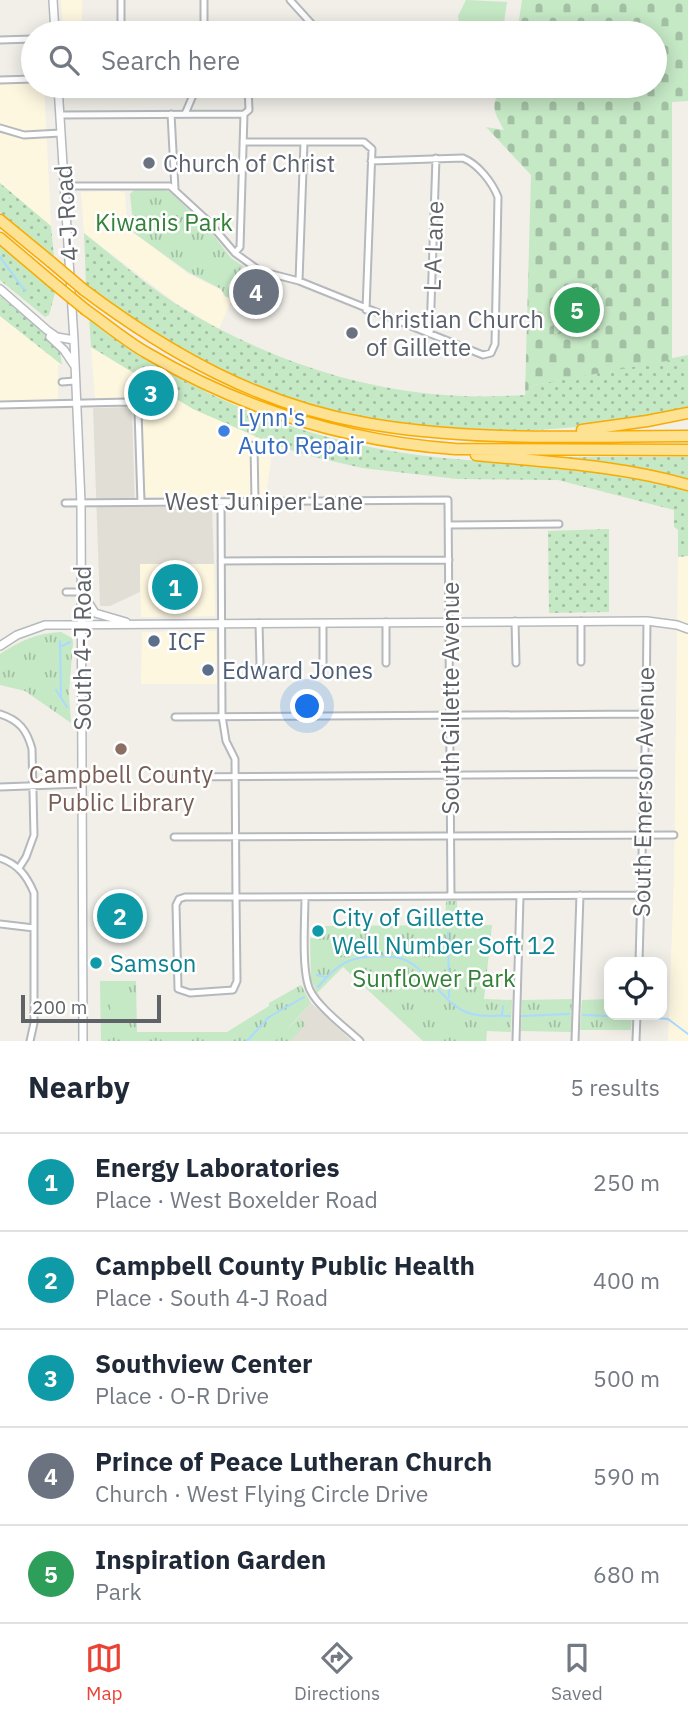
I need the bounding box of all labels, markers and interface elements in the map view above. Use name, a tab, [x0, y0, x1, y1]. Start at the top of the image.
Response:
search box	[21, 21, 667, 98]
icon: search	[45, 41, 83, 79]
text: Search here	[101, 43, 240, 77]
place label: Church of Christ	[163, 147, 335, 179]
marker: Church of Christ	[141, 155, 157, 171]
street label: 4-J Road	[47, 164, 85, 262]
street label: L A Lane	[415, 200, 451, 292]
park label: Kiwanis Park	[95, 206, 233, 238]
pin: 4	[233, 266, 279, 318]
pin: 5	[554, 284, 600, 336]
place label: Christian Church of Gillette	[366, 303, 544, 363]
marker: Christian Church of Gillette	[344, 325, 360, 341]
pin: 3	[128, 367, 174, 419]
place label: Lynn's Auto Repair	[238, 401, 364, 461]
marker: Lynn's Auto Repair	[216, 423, 232, 439]
street label: West Juniper Lane	[165, 485, 363, 517]
pin: 1	[152, 561, 198, 613]
street label: South 4-J Road	[66, 565, 98, 731]
street label: South Gillette Avenue	[434, 581, 466, 815]
place label: ICF	[168, 625, 206, 657]
marker: ICF	[146, 633, 162, 649]
place label: Edward Jones	[222, 654, 373, 686]
marker: Edward Jones	[200, 662, 216, 678]
street label: South Emerson Avenue	[625, 667, 661, 917]
your location	[290, 689, 324, 723]
marker: Campbell County Public Library	[113, 741, 129, 757]
place label: Campbell County Public Library	[29, 758, 213, 818]
pin: 2	[97, 890, 143, 942]
place label: City of Gillette Well Number Soft 12	[332, 901, 556, 961]
marker: City of Gillette Well Number Soft 12	[310, 923, 326, 939]
place label: Samson	[110, 947, 196, 979]
marker: Samson	[88, 955, 104, 971]
map controls	[604, 957, 667, 1020]
button: locate	[604, 957, 667, 1020]
park label: Sunflower Park	[352, 962, 516, 994]
scale bar	[21, 992, 161, 1024]
text: 200 m	[32, 995, 87, 1019]
text: Nearby	[28, 1067, 130, 1106]
text: 5 results	[570, 1072, 660, 1102]
text: Energy Laboratories	[95, 1150, 340, 1184]
text: 1	[44, 1167, 58, 1197]
text: 250 m	[593, 1167, 660, 1197]
text: Place · West Boxelder Road	[95, 1184, 378, 1214]
text: Campbell County Public Health	[95, 1248, 475, 1282]
text: 2	[44, 1265, 58, 1295]
text: 400 m	[593, 1265, 660, 1295]
text: Place · South 4-J Road	[95, 1282, 328, 1312]
text: Southview Center	[95, 1346, 313, 1380]
text: 3	[44, 1363, 58, 1393]
text: 500 m	[593, 1363, 660, 1393]
text: Place · O-R Drive	[95, 1380, 269, 1410]
text: Prince of Peace Lutheran Church	[95, 1444, 492, 1478]
text: 4	[44, 1461, 58, 1491]
text: 590 m	[593, 1461, 660, 1491]
text: Church · West Flying Circle Drive	[95, 1478, 428, 1508]
text: Inspiration Garden	[95, 1542, 326, 1576]
text: 5	[44, 1559, 58, 1589]
text: 680 m	[593, 1559, 660, 1589]
text: Park	[95, 1576, 142, 1606]
tab: Map	[85, 1639, 123, 1705]
tab: Directions	[294, 1639, 380, 1705]
tab: Saved	[551, 1639, 603, 1705]

